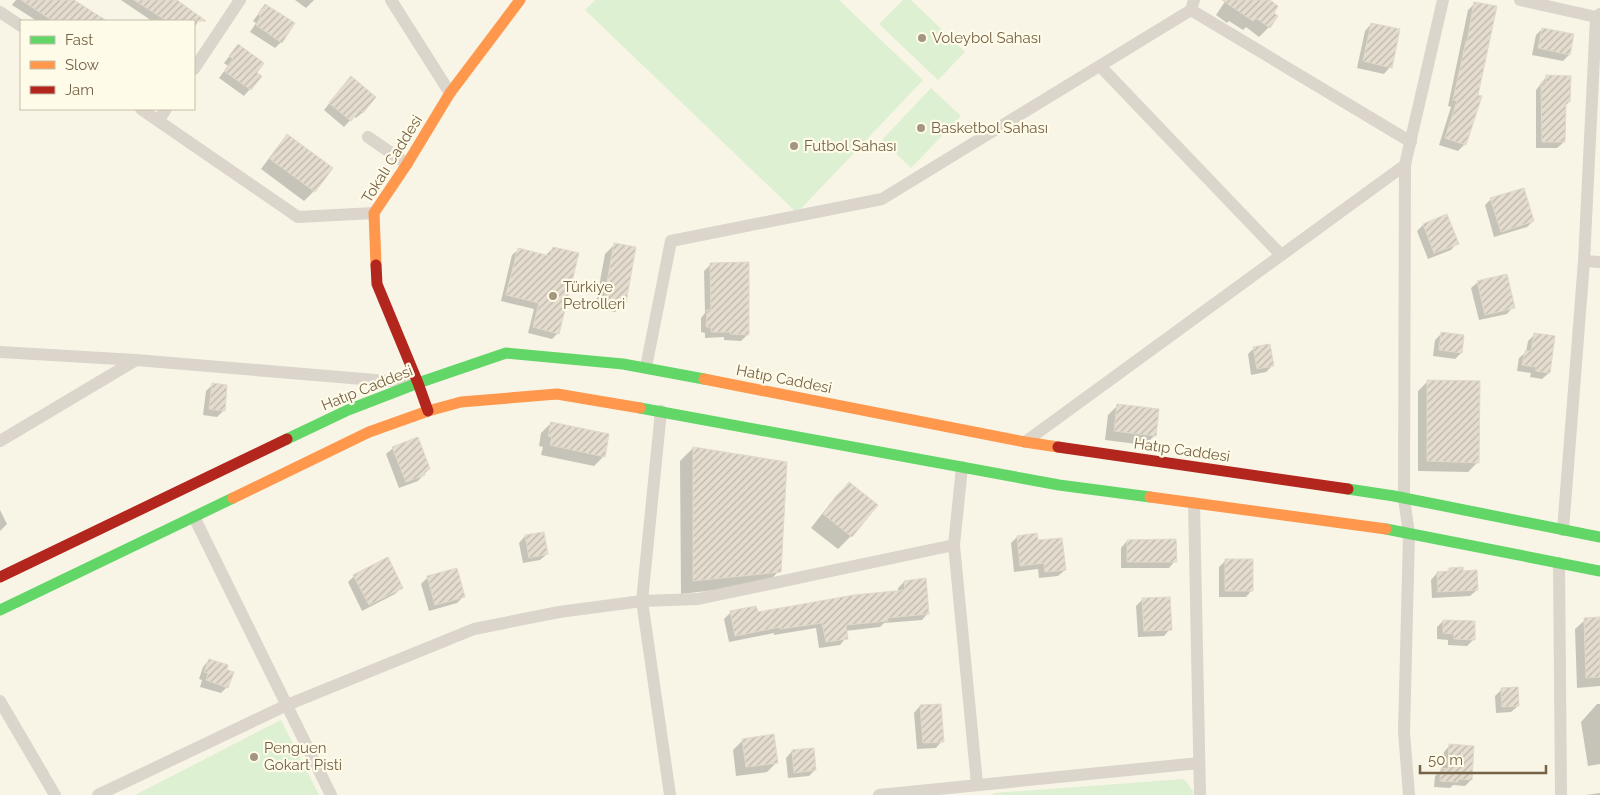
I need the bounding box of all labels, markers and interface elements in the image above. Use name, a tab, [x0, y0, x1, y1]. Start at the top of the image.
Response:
legend	[20, 20, 195, 110]
place label: Voleybol Sahası	[932, 29, 1041, 47]
text: Fast	[65, 31, 93, 49]
marker: Voleybol Sahası	[916, 32, 928, 44]
text: Slow	[65, 56, 99, 74]
text: Jam	[65, 81, 94, 99]
street label: Tokalı Caddesi	[358, 112, 426, 206]
place label: Basketbol Sahası	[931, 119, 1048, 137]
marker: Basketbol Sahası	[915, 122, 927, 134]
place label: Futbol Sahası	[804, 137, 897, 155]
marker: Futbol Sahası	[788, 140, 800, 152]
place label: Türkiye Petrolleri	[563, 278, 625, 313]
marker: Türkiye Petrolleri	[547, 290, 559, 302]
street label: Hatıp Caddesi	[319, 361, 415, 415]
street label: Hatıp Caddesi	[735, 361, 833, 397]
street label: Hatıp Caddesi	[1133, 434, 1231, 466]
place label: Penguen Gokart Pisti	[264, 739, 342, 774]
scale bar	[1420, 742, 1546, 774]
marker: Penguen Gokart Pisti	[248, 751, 260, 763]
text: 50 m	[1428, 751, 1463, 769]

